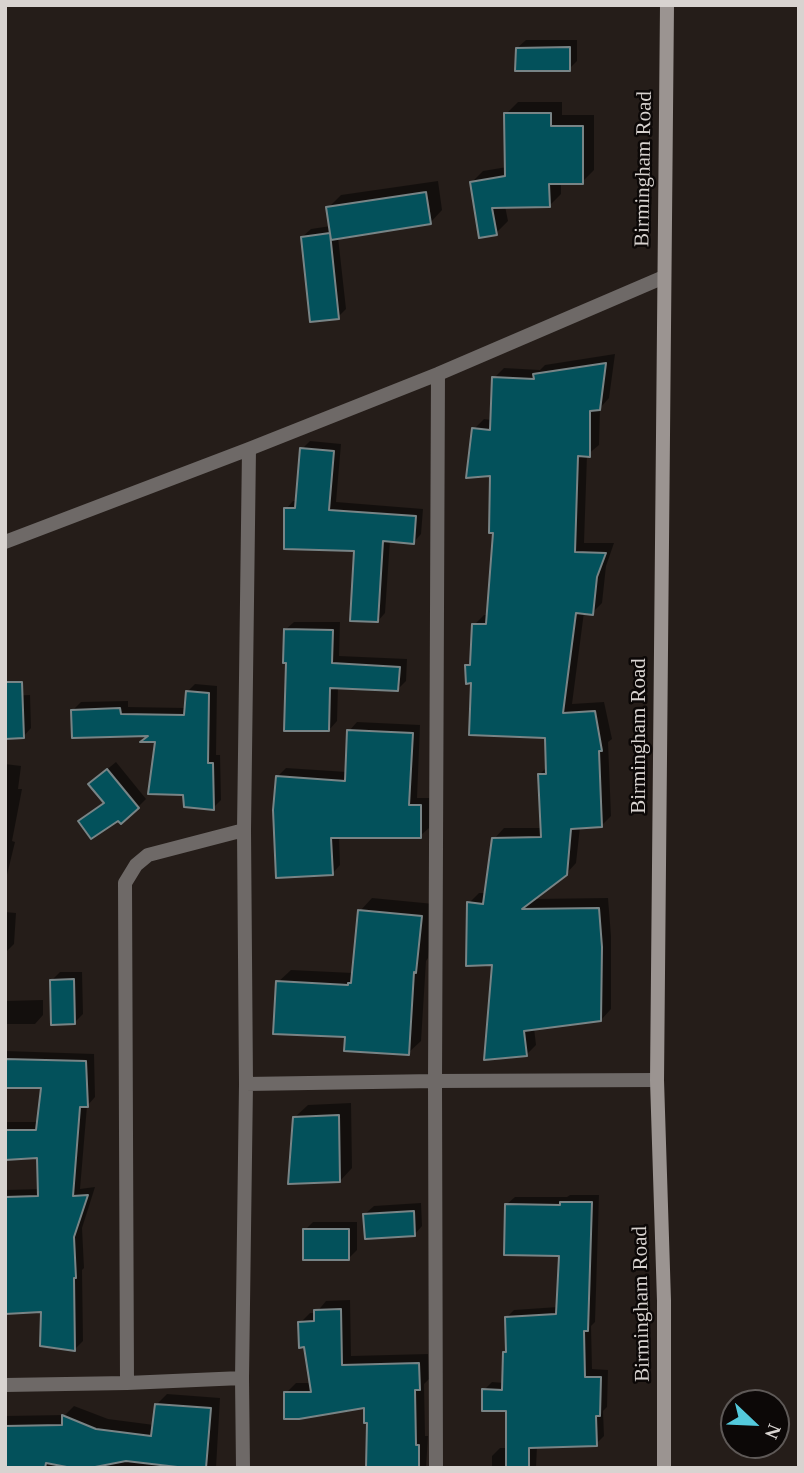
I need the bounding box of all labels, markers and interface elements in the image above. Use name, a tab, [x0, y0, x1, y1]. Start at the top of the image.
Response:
street label: Birmingham Road	[630, 91, 658, 247]
street label: Birmingham Road	[626, 658, 652, 814]
street label: Birmingham Road	[628, 1226, 656, 1382]
north arrow	[720, 1389, 790, 1459]
text: N	[761, 1421, 785, 1442]

